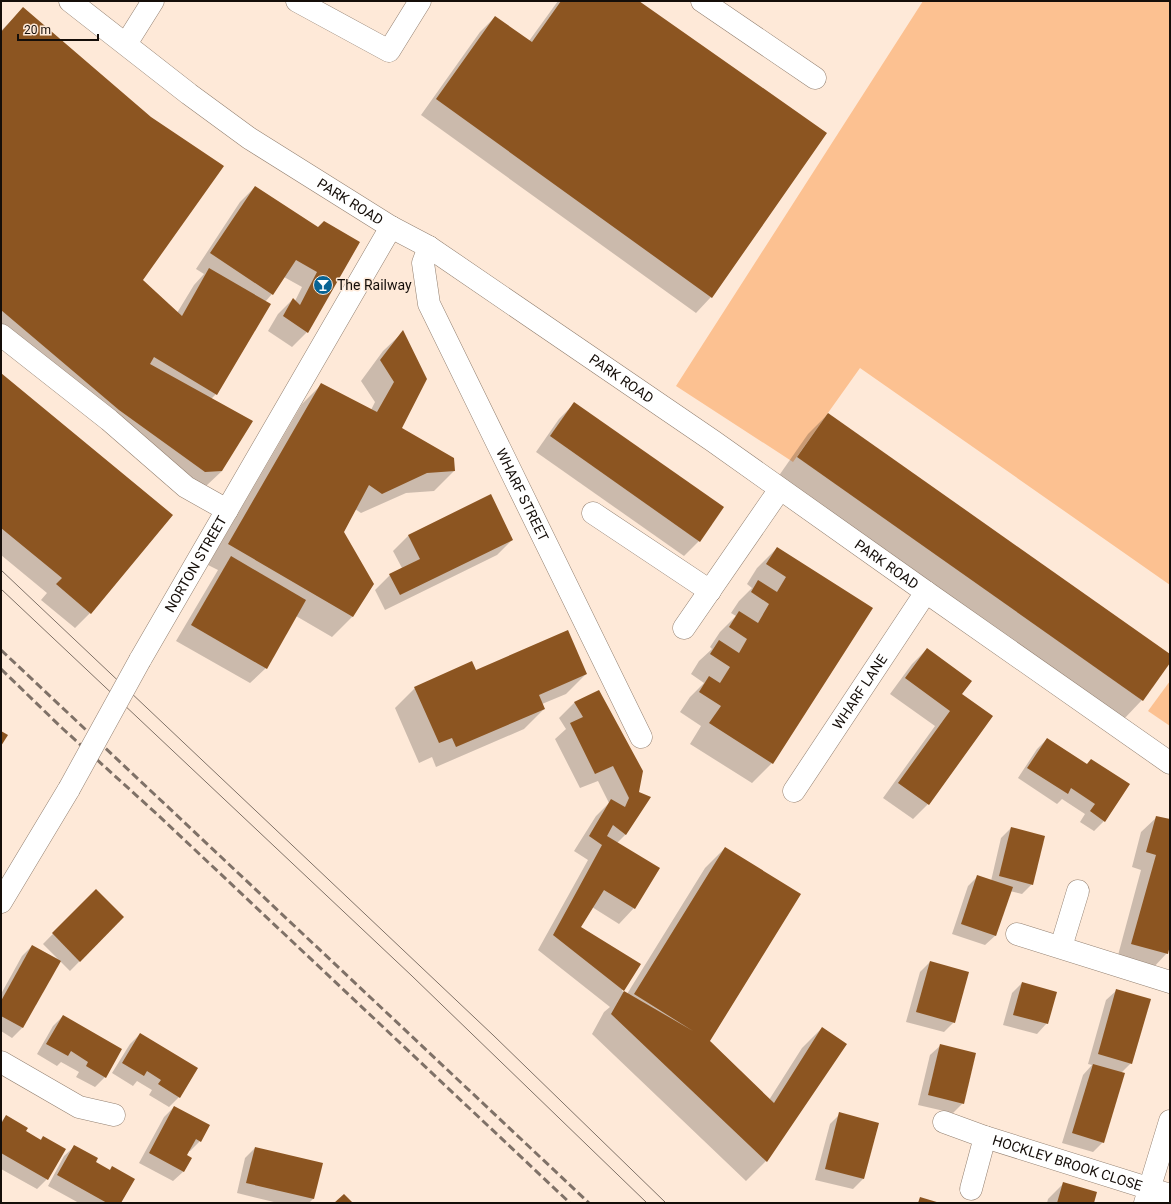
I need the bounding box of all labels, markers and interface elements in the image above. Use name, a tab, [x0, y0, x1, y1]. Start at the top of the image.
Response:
scale bar	[18, 16, 98, 42]
text: 20 m	[24, 23, 51, 37]
street label: PARK ROAD	[315, 175, 386, 228]
bar icon: The Railway	[312, 274, 334, 296]
place label: The Railway	[337, 277, 412, 293]
street label: PARK ROAD	[586, 351, 657, 406]
street label: WHARF STREET	[493, 446, 552, 544]
street label: NORTON STREET	[161, 512, 230, 615]
street label: PARK ROAD	[852, 536, 922, 592]
street label: WHARF LANE	[829, 651, 890, 732]
street label: HOCKLEY BROOK CLOSE	[991, 1132, 1144, 1194]

